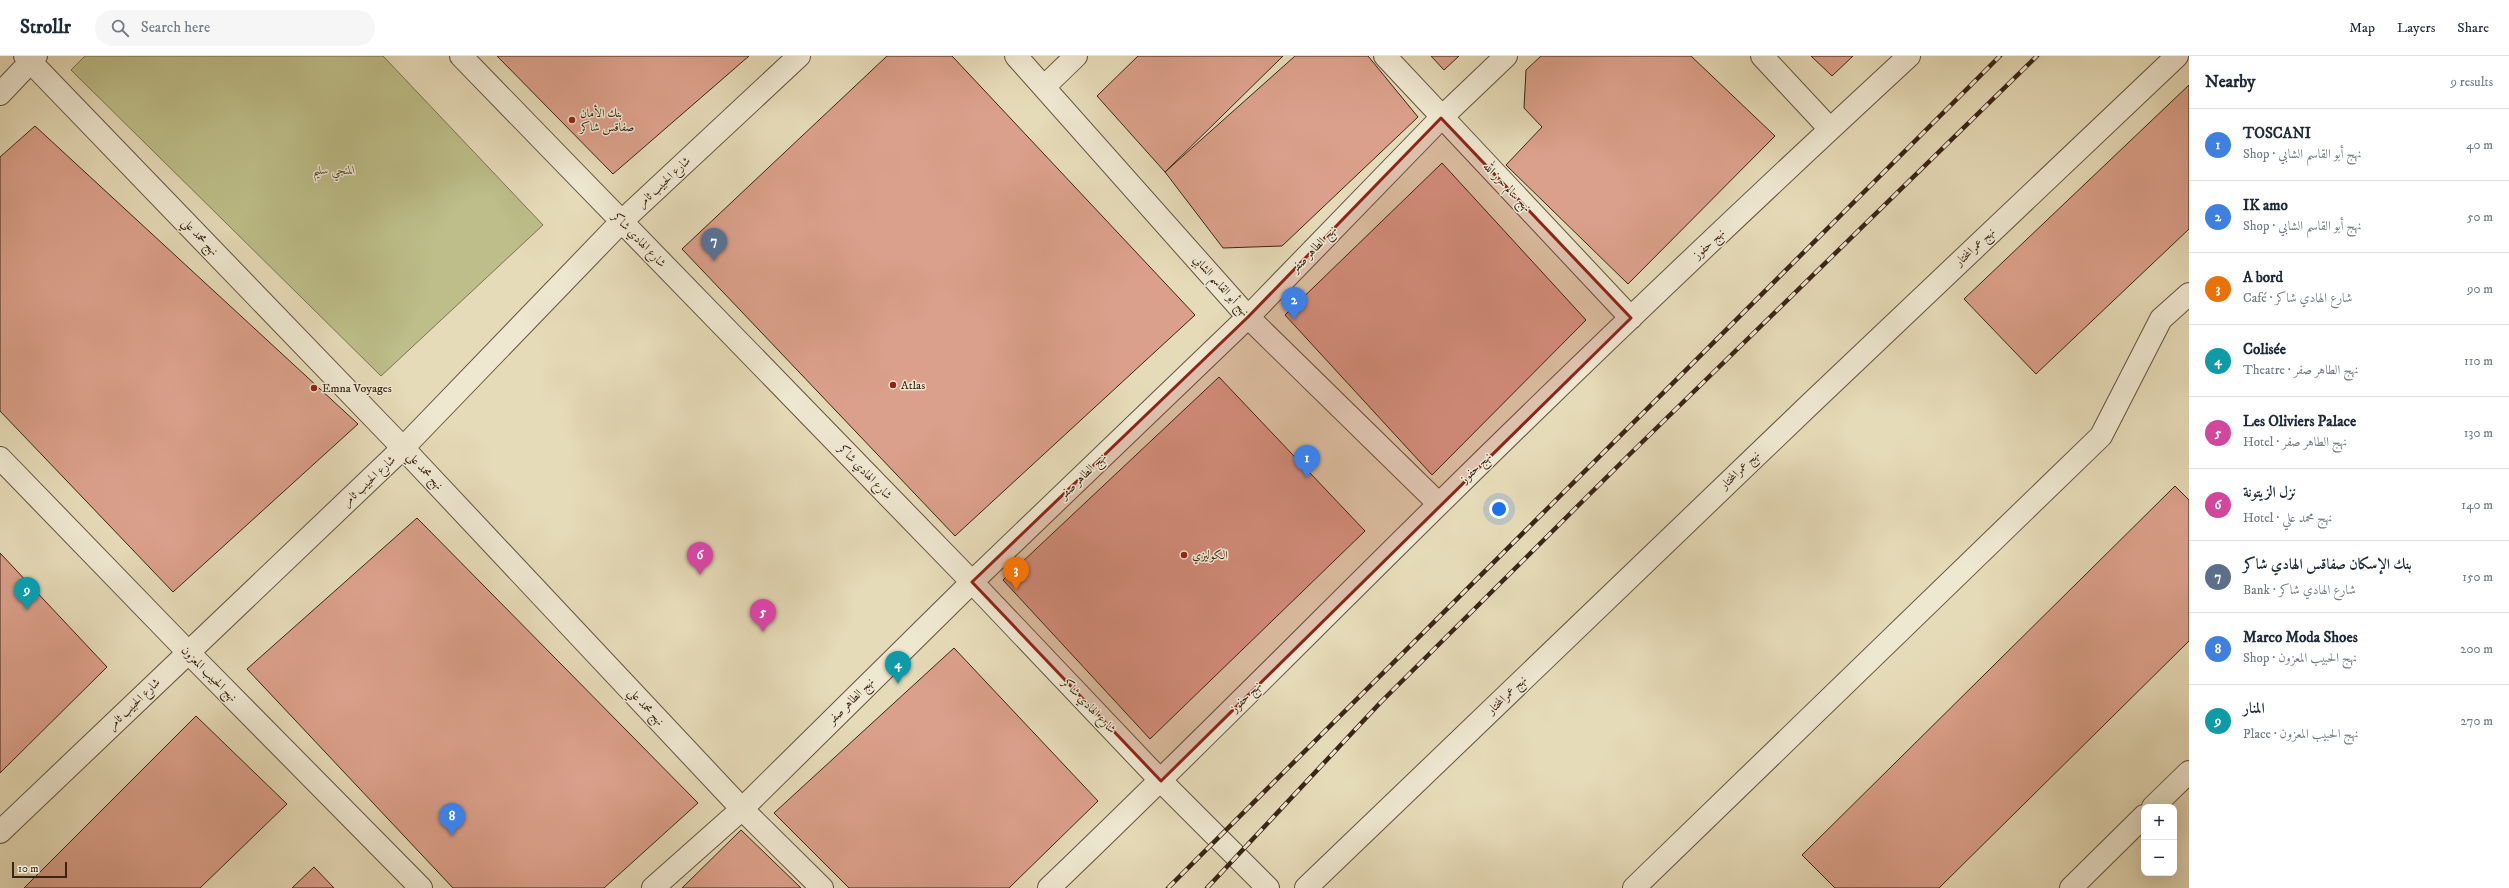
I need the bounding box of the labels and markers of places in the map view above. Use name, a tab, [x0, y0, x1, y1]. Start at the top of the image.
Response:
place label: بنك الأمان صفاقس شاكر	[578, 104, 634, 136]
marker: بنك الأمان صفاقس شاكر	[567, 115, 577, 125]
pin: 7	[701, 228, 727, 261]
pin: 2	[1281, 287, 1307, 320]
place label: Atlas	[901, 378, 925, 393]
marker: Atlas	[888, 380, 898, 390]
place label: Emna Voyages	[322, 381, 392, 396]
marker: Emna Voyages	[309, 383, 319, 393]
pin: 1	[1294, 445, 1320, 478]
pin: 6	[687, 542, 713, 575]
place label: الكوليزي	[1192, 548, 1228, 565]
marker: الكوليزي	[1179, 550, 1189, 560]
pin: 3	[1003, 557, 1029, 590]
pin: 9	[14, 577, 40, 610]
pin: 5	[750, 599, 776, 632]
pin: 4	[885, 651, 911, 684]
pin: 8	[439, 803, 465, 836]

